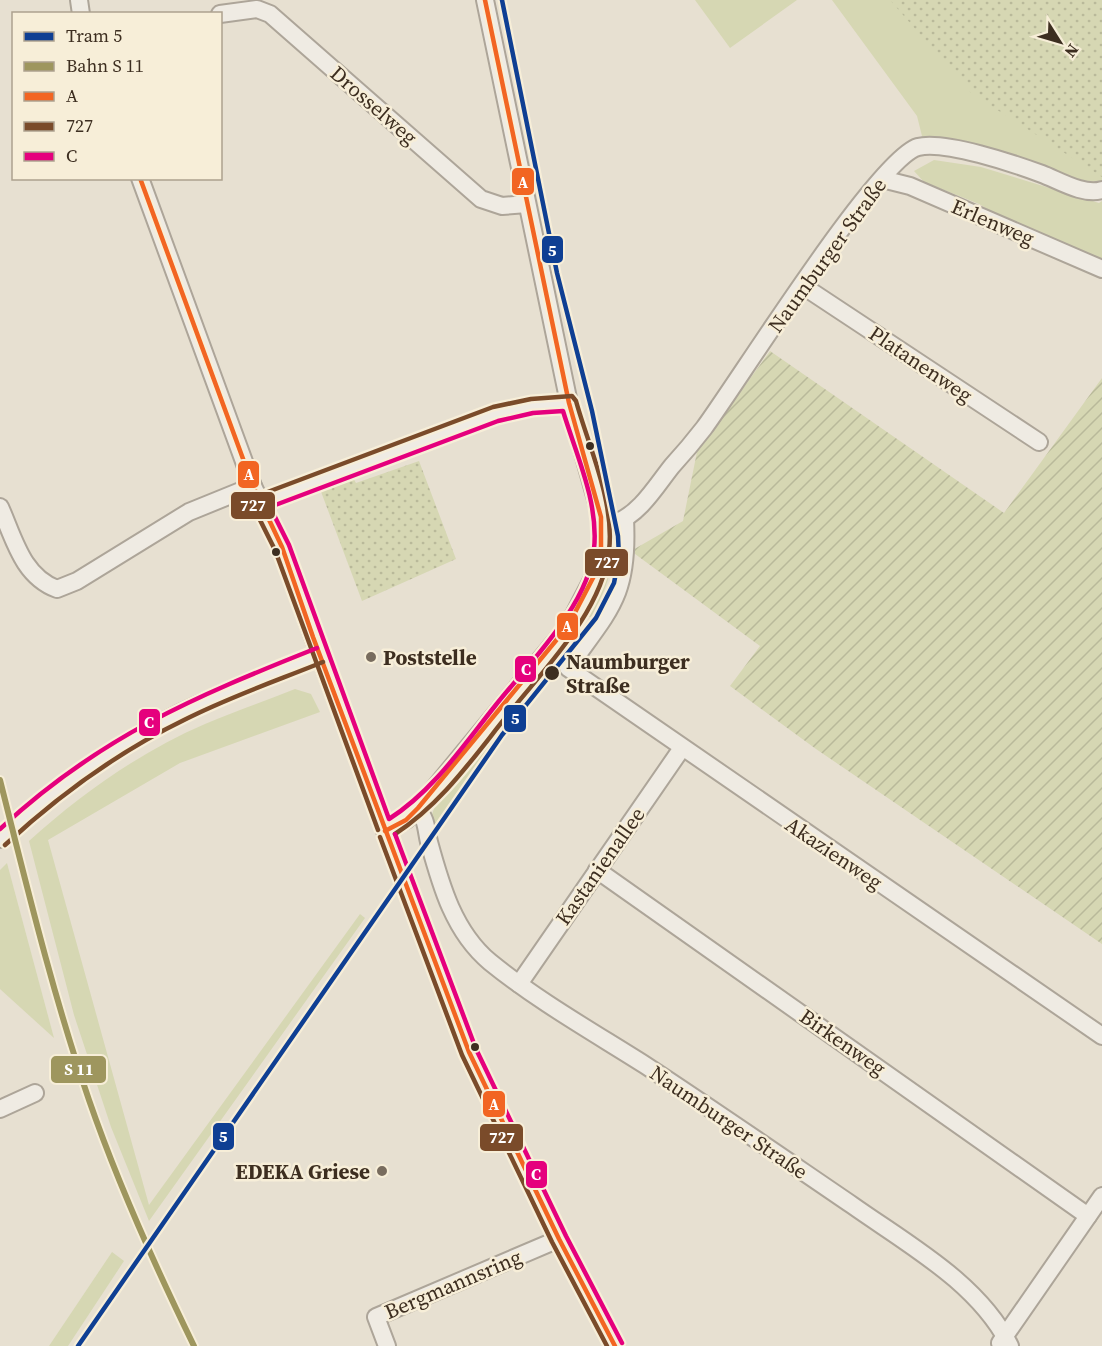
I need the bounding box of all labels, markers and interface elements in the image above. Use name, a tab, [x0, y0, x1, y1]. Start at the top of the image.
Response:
legend	[12, 12, 222, 180]
north arrow	[1030, 12, 1090, 72]
text: Tram 5	[66, 23, 122, 48]
text: N	[1059, 40, 1084, 63]
text: Bahn S 11	[66, 53, 144, 78]
street label: Drosselweg	[324, 59, 424, 151]
text: A	[66, 83, 78, 108]
text: 727	[66, 113, 93, 138]
text: C	[66, 143, 77, 168]
line badge: A	[511, 167, 535, 196]
text: A	[518, 171, 529, 193]
street label: Naumburger Straße	[761, 172, 893, 338]
street label: Erlenweg	[947, 192, 1039, 253]
line badge: 5	[541, 235, 564, 264]
text: 5	[548, 239, 557, 261]
street label: Platanenweg	[863, 319, 979, 409]
unlabelled marker	[584, 440, 596, 452]
line badge: A	[237, 460, 260, 489]
text: A	[244, 463, 255, 485]
line badge: 727	[230, 491, 276, 520]
text: 727	[240, 494, 266, 516]
unlabelled marker	[270, 546, 282, 558]
line badge: 727	[584, 548, 629, 577]
text: 727	[594, 551, 620, 573]
line badge: A	[556, 612, 579, 641]
text: A	[562, 615, 573, 637]
place label: Poststelle	[383, 643, 477, 672]
place label: Naumburger Straße	[566, 647, 690, 700]
marker: Poststelle	[364, 650, 378, 664]
line badge: C	[514, 655, 537, 683]
text: C	[521, 658, 531, 680]
marker: Naumburger Straße	[543, 664, 561, 682]
line badge: 5	[503, 704, 527, 733]
text: 5	[511, 707, 520, 729]
line badge: C	[138, 708, 161, 737]
text: C	[144, 711, 154, 733]
street label: Kastanienallee	[549, 801, 651, 931]
street label: Akazienweg	[779, 810, 889, 896]
street label: Birkenweg	[794, 1002, 892, 1082]
unlabelled marker	[469, 1041, 481, 1053]
line badge: S 11	[50, 1055, 107, 1084]
text: S 11	[64, 1058, 94, 1080]
street label: Naumburger Straße	[644, 1058, 814, 1186]
line badge: A	[482, 1090, 506, 1118]
text: A	[489, 1093, 500, 1115]
line badge: 5	[212, 1122, 235, 1151]
line badge: 727	[479, 1123, 524, 1152]
text: 5	[219, 1125, 228, 1147]
text: 727	[489, 1126, 515, 1148]
place label: EDEKA Griese	[235, 1157, 370, 1186]
line badge: C	[525, 1160, 548, 1189]
text: C	[531, 1163, 541, 1185]
marker: EDEKA Griese	[375, 1164, 389, 1178]
street label: Bergmannsring	[380, 1242, 526, 1326]

